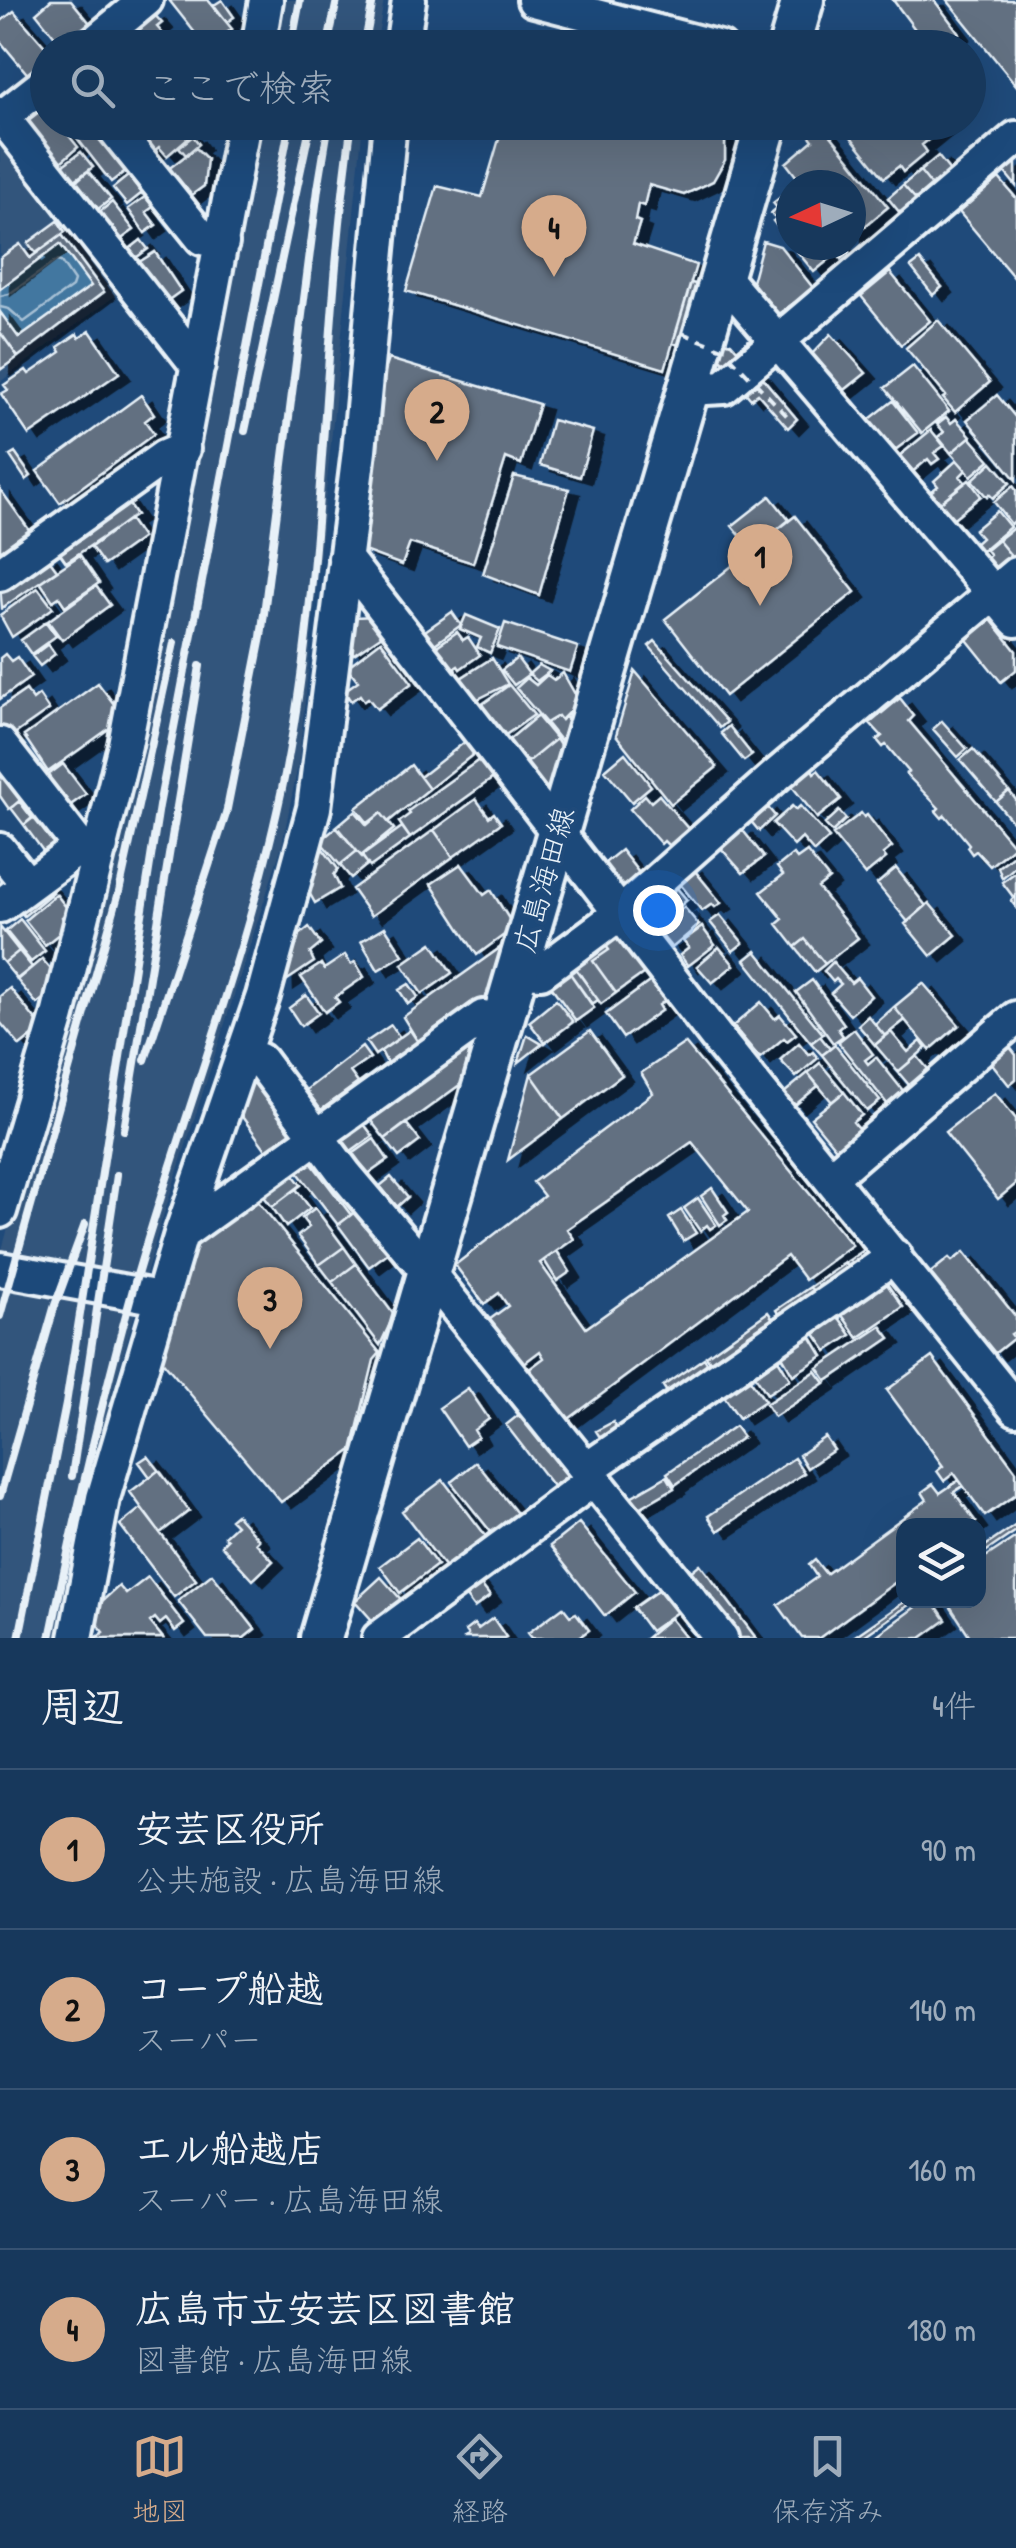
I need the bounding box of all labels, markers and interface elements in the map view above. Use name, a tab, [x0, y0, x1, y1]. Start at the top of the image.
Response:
search box	[30, 30, 986, 140]
icon: search	[65, 58, 120, 113]
text: ここで検索	[145, 61, 335, 113]
north arrow	[776, 170, 866, 260]
pin: 4	[522, 194, 586, 277]
pin: 2	[404, 378, 470, 461]
pin: 1	[728, 524, 792, 606]
street label: 広島海田線	[503, 802, 583, 957]
your location	[633, 885, 684, 936]
pin: 3	[238, 1266, 302, 1349]
map controls	[896, 1518, 986, 1608]
button: layers	[896, 1518, 986, 1608]
text: 周辺	[40, 1677, 124, 1734]
text: 4件	[932, 1684, 976, 1727]
text: 安芸区役所	[135, 1802, 325, 1854]
text: 1	[67, 1828, 78, 1871]
text: 90 m	[921, 1828, 976, 1871]
text: 公共施設 · 広島海田線	[135, 1858, 444, 1901]
text: コープ船越	[135, 1962, 323, 2014]
text: 2	[65, 1988, 80, 2031]
text: 140 m	[909, 1988, 976, 2031]
text: スーパー	[135, 2018, 262, 2061]
text: エル船越店	[135, 2122, 325, 2174]
text: 3	[65, 2148, 80, 2191]
text: 160 m	[908, 2148, 976, 2191]
text: スーパー · 広島海田線	[135, 2178, 443, 2221]
text: 広島市立安芸区図書館	[135, 2282, 515, 2334]
text: 4	[66, 2308, 79, 2351]
text: 180 m	[907, 2308, 976, 2351]
text: 図書館 · 広島海田線	[135, 2338, 412, 2381]
tab: 地図	[132, 2429, 188, 2530]
tab: 経路	[452, 2429, 508, 2530]
tab: 保存済み	[772, 2429, 884, 2530]

